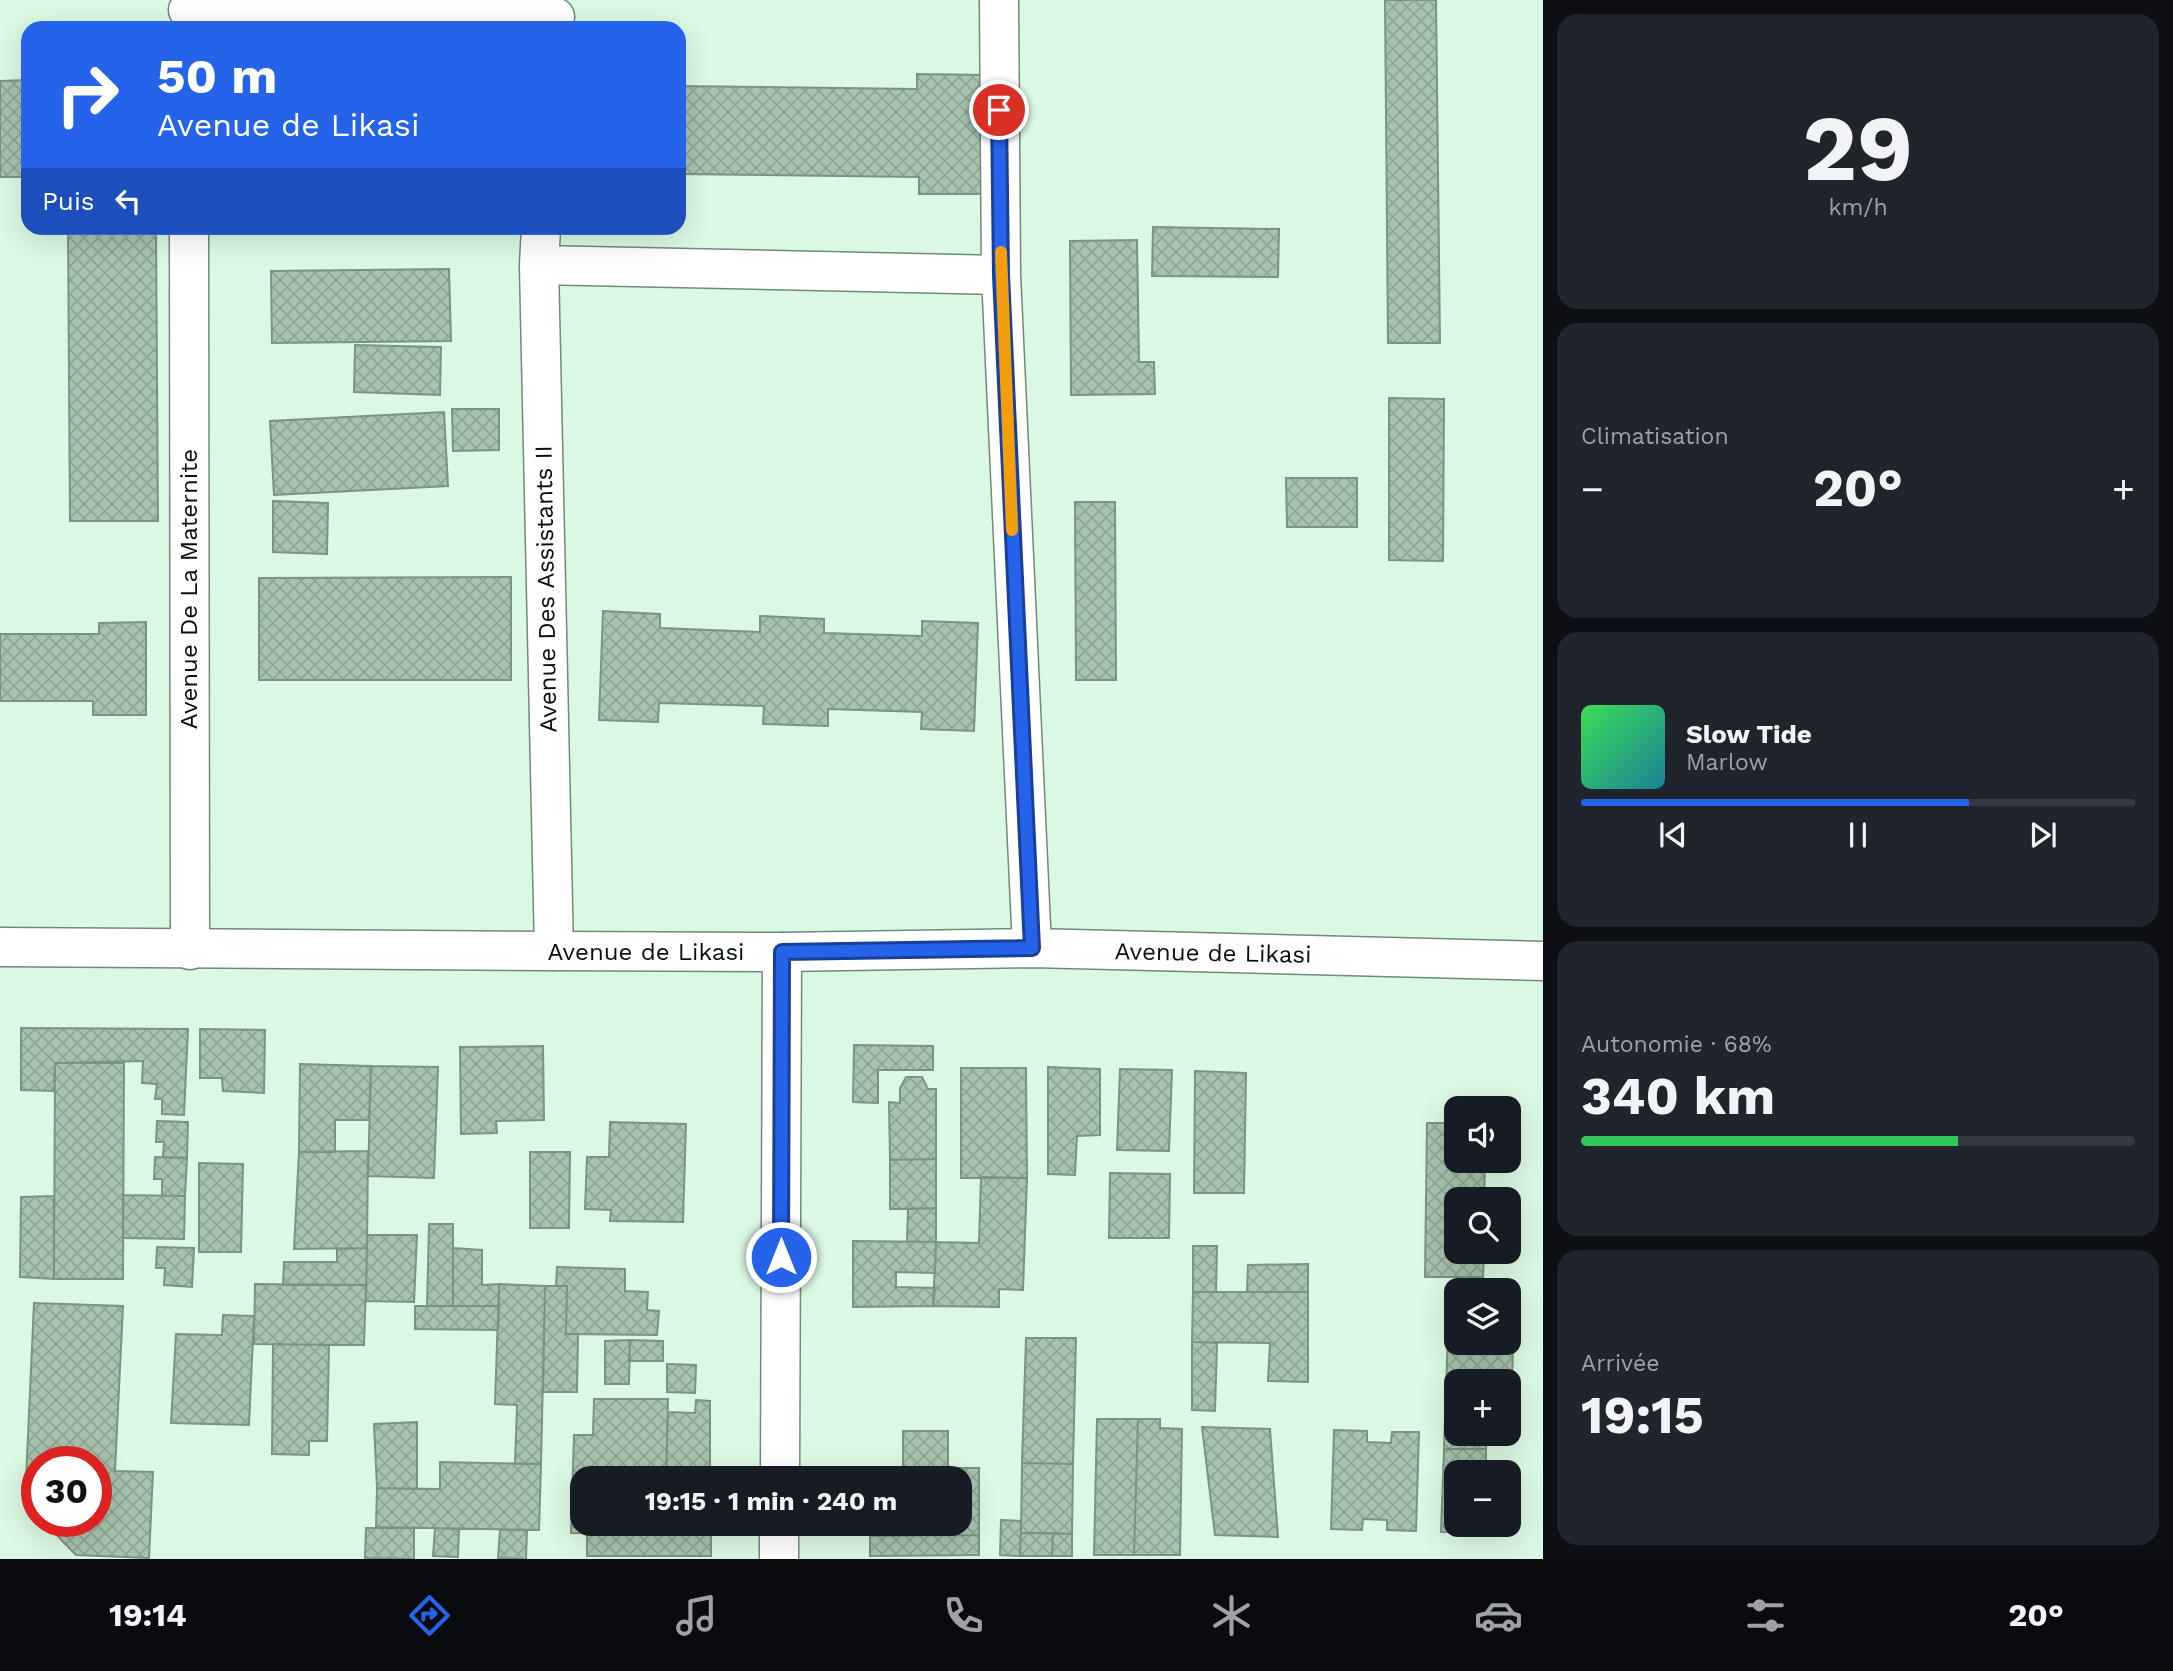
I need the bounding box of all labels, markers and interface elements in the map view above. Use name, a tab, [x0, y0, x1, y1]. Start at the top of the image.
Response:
text: 50 m	[157, 47, 277, 105]
icon: right	[42, 49, 133, 140]
pin	[969, 80, 1029, 140]
icon: arrive	[980, 91, 1018, 129]
text: 29	[1803, 95, 1913, 202]
text: Avenue de Likasi	[157, 106, 420, 144]
icon: left	[109, 182, 147, 220]
text: Puis	[42, 186, 95, 216]
text: km/h	[1828, 194, 1888, 221]
text: Climatisation	[1581, 423, 1729, 450]
street label: Avenue Des Assistants II	[529, 445, 563, 733]
street label: Avenue De La Maternite	[175, 449, 203, 729]
text: 20°	[1813, 458, 1903, 519]
text: −	[1581, 467, 1604, 511]
text: +	[2112, 467, 2135, 511]
text: Slow Tide	[1686, 719, 1812, 749]
text: Marlow	[1686, 749, 1768, 776]
icon: previous	[1654, 816, 1692, 854]
icon: pause	[1839, 816, 1877, 854]
icon: next	[2024, 816, 2062, 854]
street label: Avenue de Likasi	[1114, 937, 1312, 969]
street label: Avenue de Likasi	[548, 938, 744, 966]
text: Autonomie · 68%	[1581, 1031, 1772, 1058]
text: 340 km	[1581, 1066, 1775, 1127]
map controls	[1444, 1096, 1521, 1537]
button: sound	[1444, 1096, 1521, 1173]
button: search	[1444, 1187, 1521, 1264]
position arrow	[744, 1220, 818, 1294]
button: layers	[1444, 1278, 1521, 1355]
text: Arrivée	[1581, 1350, 1660, 1377]
button: +	[1444, 1369, 1521, 1446]
text: 19:15	[1581, 1385, 1704, 1446]
speed limit sign: 30	[21, 1446, 112, 1537]
button: −	[1444, 1460, 1521, 1537]
text: 19:15 · 1 min · 240 m	[645, 1486, 897, 1516]
icon: directions	[405, 1591, 454, 1640]
icon: music	[672, 1591, 721, 1640]
icon: phone	[939, 1591, 988, 1640]
icon: climate	[1207, 1591, 1256, 1640]
icon: car	[1474, 1591, 1523, 1640]
icon: filters	[1741, 1591, 1790, 1640]
text: 19:14	[109, 1596, 187, 1634]
text: 20°	[2008, 1596, 2064, 1634]

